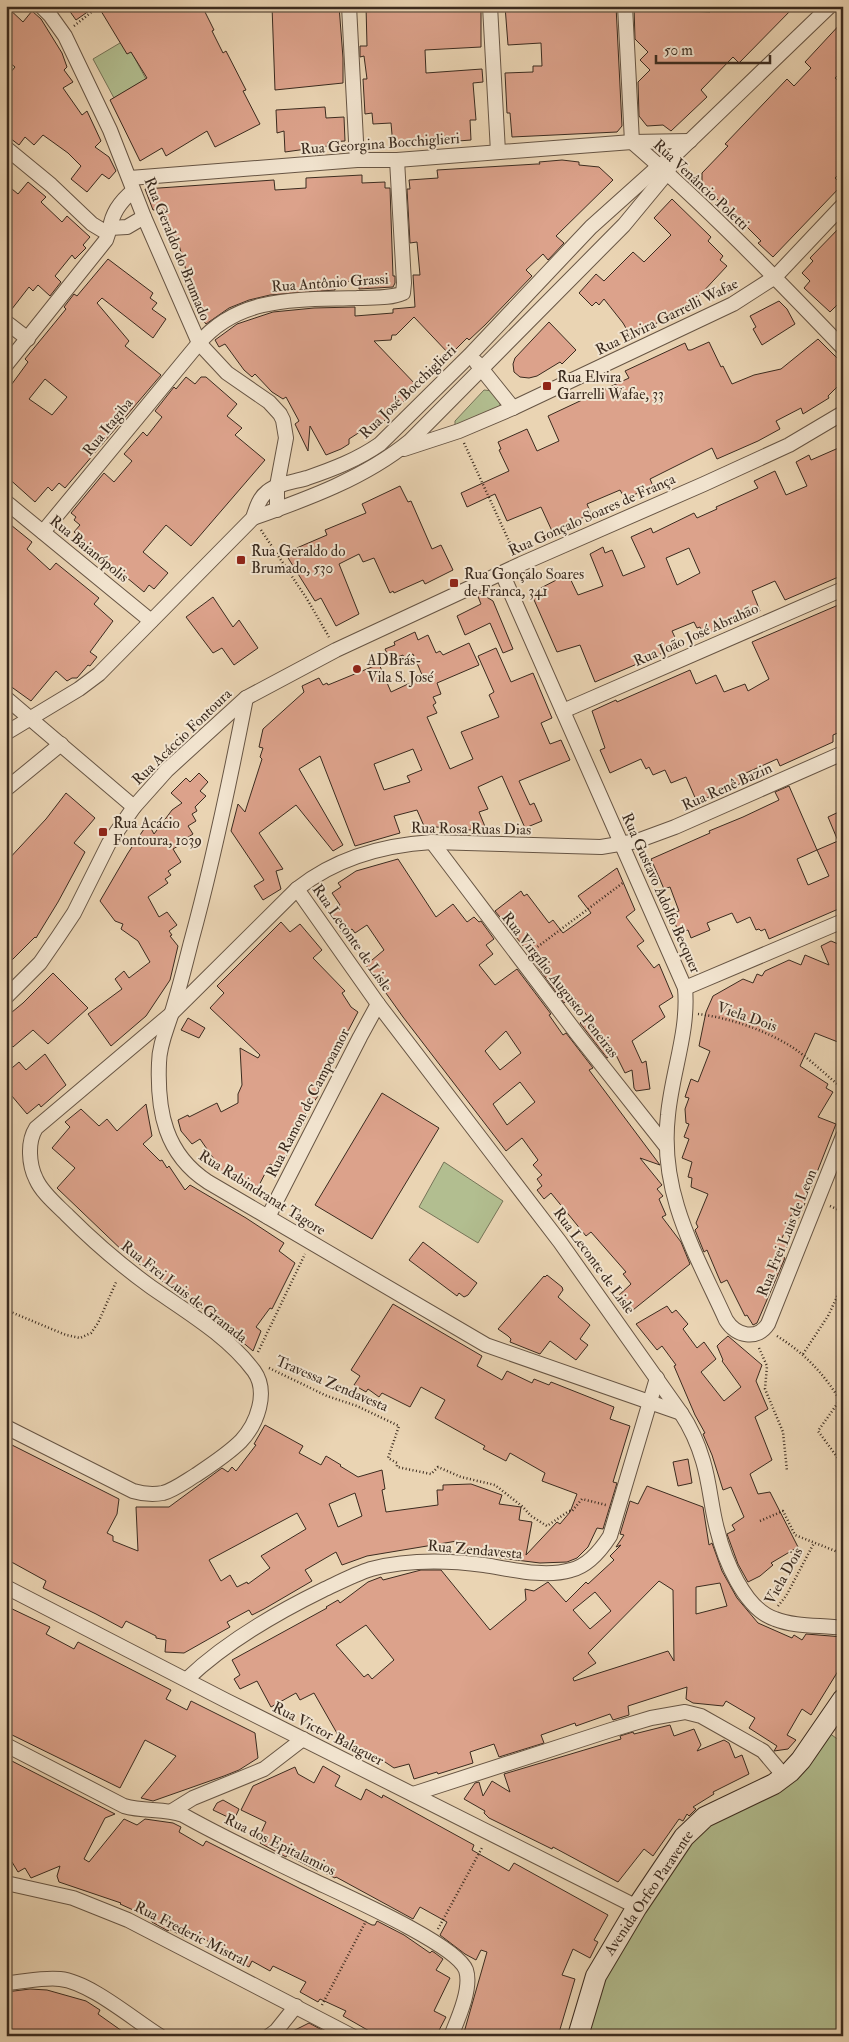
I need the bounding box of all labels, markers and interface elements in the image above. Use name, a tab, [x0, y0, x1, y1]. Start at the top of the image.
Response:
scale bar	[656, 32, 770, 64]
text: 50 m	[664, 41, 693, 60]
street label: Rua Georgina Bocchiglieri	[300, 129, 460, 159]
street label: Rua Venâncio Poletti	[649, 136, 753, 234]
street label: Rua Geraldo do Brumado	[140, 174, 214, 324]
street label: Rua Antônio Grassi	[271, 269, 389, 297]
street label: Rua Elvira Garrelli Wafae	[593, 274, 741, 360]
street label: Rua José Bocchiglieri	[356, 341, 461, 444]
place label: Rua Elvira Garrelli Wafae, 33	[557, 368, 664, 404]
marker: Rua Elvira Garrelli Wafae, 33	[541, 380, 553, 392]
street label: Rua Itagiba	[79, 393, 138, 460]
street label: Rua Gonçalo Soares de França	[505, 469, 679, 560]
street label: Rua Baianópolis	[45, 511, 132, 588]
place label: Rua Geraldo do Brumado, 530	[251, 542, 345, 578]
marker: Rua Geraldo do Brumado, 530	[235, 554, 247, 566]
place label: Rua Gonçalo Soares de Franca, 341	[464, 565, 584, 601]
marker: Rua Gonçalo Soares de Franca, 341	[448, 577, 460, 589]
street label: Rua João José Abrahão	[631, 599, 762, 672]
place label: ADBrás- Vila S. José	[366, 651, 434, 688]
marker: ADBrás- Vila S. José	[351, 663, 363, 675]
street label: Rua Acáccio Fontoura	[128, 684, 236, 789]
street label: Rua Renê Bazin	[679, 759, 775, 815]
street label: Rua Gustavo Adolfo Becquer	[617, 810, 705, 976]
place label: Rua Acácio Fontoura, 1039	[113, 814, 202, 850]
street label: Rua Rosa Ruas Dias	[411, 818, 531, 840]
marker: Rua Acácio Fontoura, 1039	[97, 826, 109, 838]
street label: Rua Leconte de Lisle	[308, 881, 396, 995]
street label: Rua Virgílio Augusto Peneiras	[497, 908, 623, 1062]
street label: Viela Dois	[714, 998, 780, 1036]
street label: Rua Ramon de Campoamor	[262, 1025, 355, 1181]
street label: Rua Rabindranat Tagore	[195, 1146, 329, 1240]
street label: Rua Frei Luis de Leon	[753, 1166, 821, 1299]
street label: Rua Leconte de Lisle	[549, 1204, 639, 1318]
street label: Rua Frei Luis de Granada	[117, 1237, 252, 1348]
street label: Travessa Zendavesta	[273, 1352, 392, 1417]
street label: Rua Zendavesta	[427, 1536, 524, 1564]
street label: Viela Dois	[761, 1544, 807, 1608]
street label: Rua Victor Balaguer	[269, 1698, 387, 1770]
street label: Rua dos Epitalamios	[221, 1810, 339, 1881]
street label: Avenida Orfeo Paravente	[600, 1827, 698, 1960]
street label: Rua Frederic Mistral	[131, 1897, 251, 1971]

